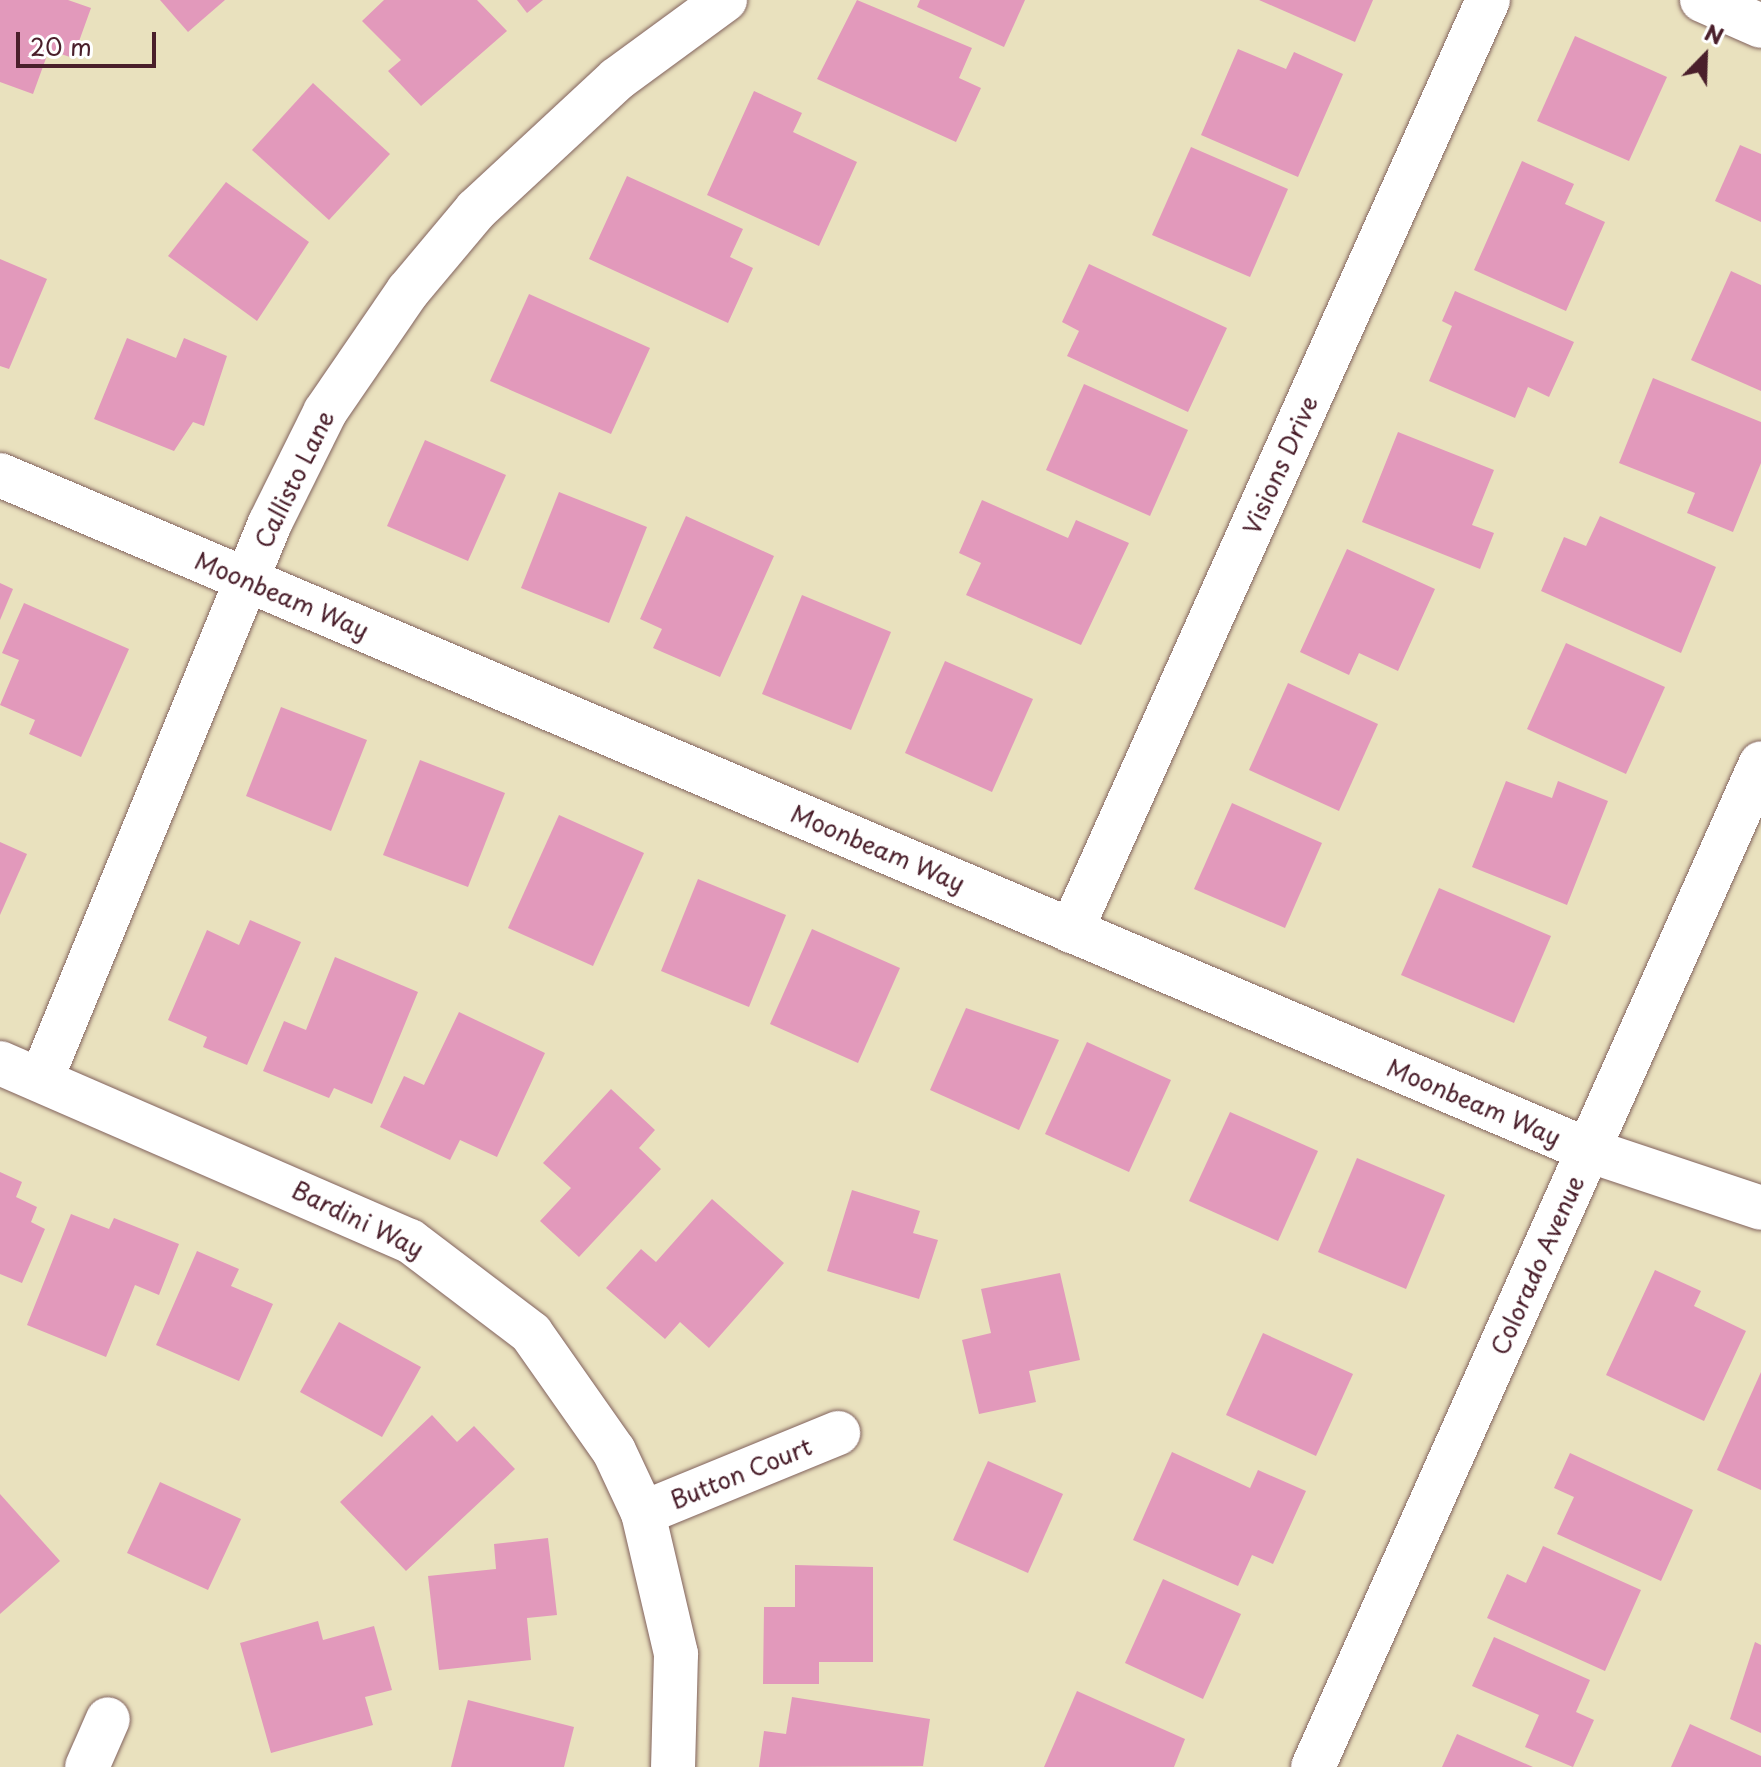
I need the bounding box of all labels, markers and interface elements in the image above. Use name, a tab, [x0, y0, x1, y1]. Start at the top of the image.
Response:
text: N	[1700, 15, 1729, 52]
scale bar	[20, 16, 160, 66]
north arrow	[1665, 16, 1745, 96]
text: 20 m	[30, 28, 92, 64]
street label: Visions Drive	[1237, 391, 1323, 539]
street label: Callisto Lane	[248, 405, 340, 553]
street label: Moonbeam Way	[191, 545, 373, 645]
street label: Moonbeam Way	[787, 798, 969, 898]
street label: Moonbeam Way	[1383, 1052, 1565, 1152]
street label: Colorado Avenue	[1485, 1171, 1589, 1359]
street label: Bardini Way	[288, 1175, 428, 1263]
street label: Button Court	[666, 1431, 816, 1515]

